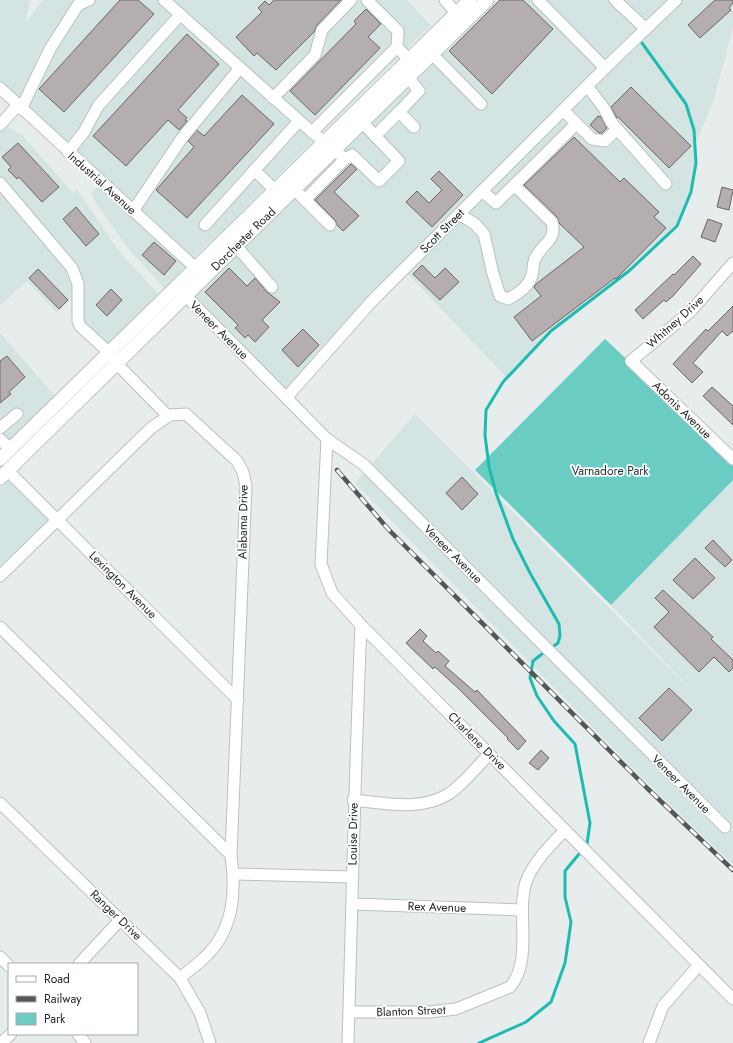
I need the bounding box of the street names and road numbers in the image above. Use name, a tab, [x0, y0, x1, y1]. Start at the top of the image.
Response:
street label: Industrial Avenue	[64, 147, 140, 219]
street label: Dorchester Road	[207, 203, 280, 275]
street label: Scott Street	[416, 204, 469, 257]
street label: Whitney Drive	[642, 291, 708, 353]
street label: Veneer Avenue	[185, 296, 253, 364]
street label: Adonis Avenue	[648, 377, 716, 443]
street label: Alabama Drive	[233, 485, 253, 559]
street label: Veneer Avenue	[419, 520, 487, 588]
street label: Lexington Avenue	[85, 547, 161, 623]
street label: Charlene Drive	[444, 708, 510, 774]
street label: Veneer Avenue	[647, 750, 715, 818]
street label: Louise Drive	[343, 803, 363, 865]
street label: Ranger Drive	[86, 886, 146, 944]
street label: Rex Avenue	[407, 897, 467, 917]
street label: Blanton Street	[376, 1001, 446, 1021]

